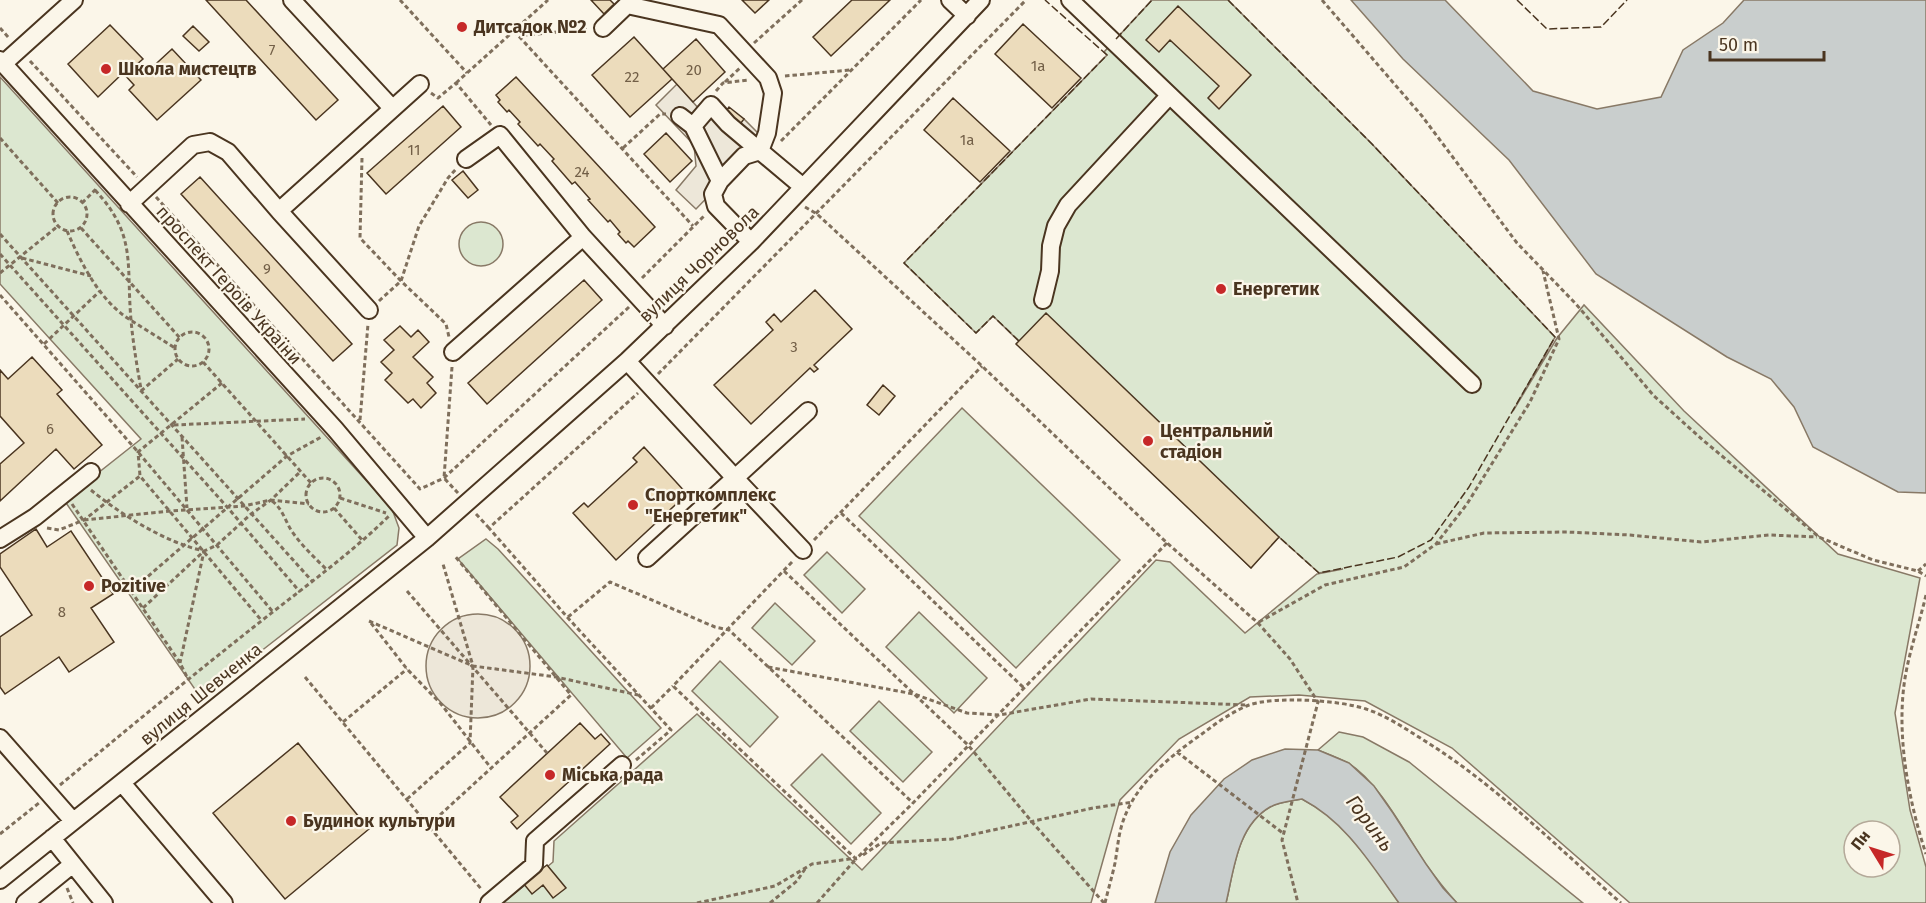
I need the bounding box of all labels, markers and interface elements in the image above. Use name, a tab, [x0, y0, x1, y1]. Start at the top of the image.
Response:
place label: Дитсадок №2	[473, 16, 587, 38]
marker: Дитсадок №2	[455, 20, 469, 34]
scale bar	[1710, 24, 1824, 62]
text: 50 m	[1719, 34, 1758, 56]
house number: 7	[269, 41, 276, 59]
house number: 1а	[1031, 57, 1045, 75]
place label: Школа мистецтв	[118, 58, 257, 80]
house number: 20	[686, 61, 702, 79]
marker: Школа мистецтв	[99, 62, 113, 76]
house number: 22	[625, 68, 639, 86]
house number: 1а	[960, 131, 974, 149]
house number: 11	[408, 141, 420, 159]
house number: 24	[574, 163, 590, 181]
street label: проспект Героїв України	[152, 201, 306, 369]
street label: вулиця Чорновола	[634, 201, 764, 327]
house number: 9	[263, 260, 271, 278]
place label: Енергетик	[1233, 278, 1319, 300]
marker: Енергетик	[1214, 282, 1228, 296]
house number: 3	[790, 338, 798, 356]
house number: 6	[46, 420, 54, 438]
place label: Центральний стадіон	[1160, 420, 1273, 463]
marker: Центральний стадіон	[1141, 434, 1155, 448]
place label: Спорткомплекс "Енергетик"	[645, 484, 776, 527]
marker: Спорткомплекс "Енергетик"	[626, 498, 640, 512]
place label: Pozitive	[101, 575, 166, 597]
marker: Pozitive	[82, 579, 96, 593]
house number: 8	[58, 603, 66, 621]
street label: вулиця Шевченка	[136, 638, 266, 750]
place label: Міська рада	[562, 764, 663, 786]
marker: Міська рада	[543, 768, 557, 782]
water label: Горинь	[1341, 790, 1399, 856]
place label: Будинок культури	[303, 810, 455, 832]
marker: Будинок культури	[284, 814, 298, 828]
north arrow	[1842, 819, 1902, 879]
text: Пн	[1847, 826, 1874, 854]

